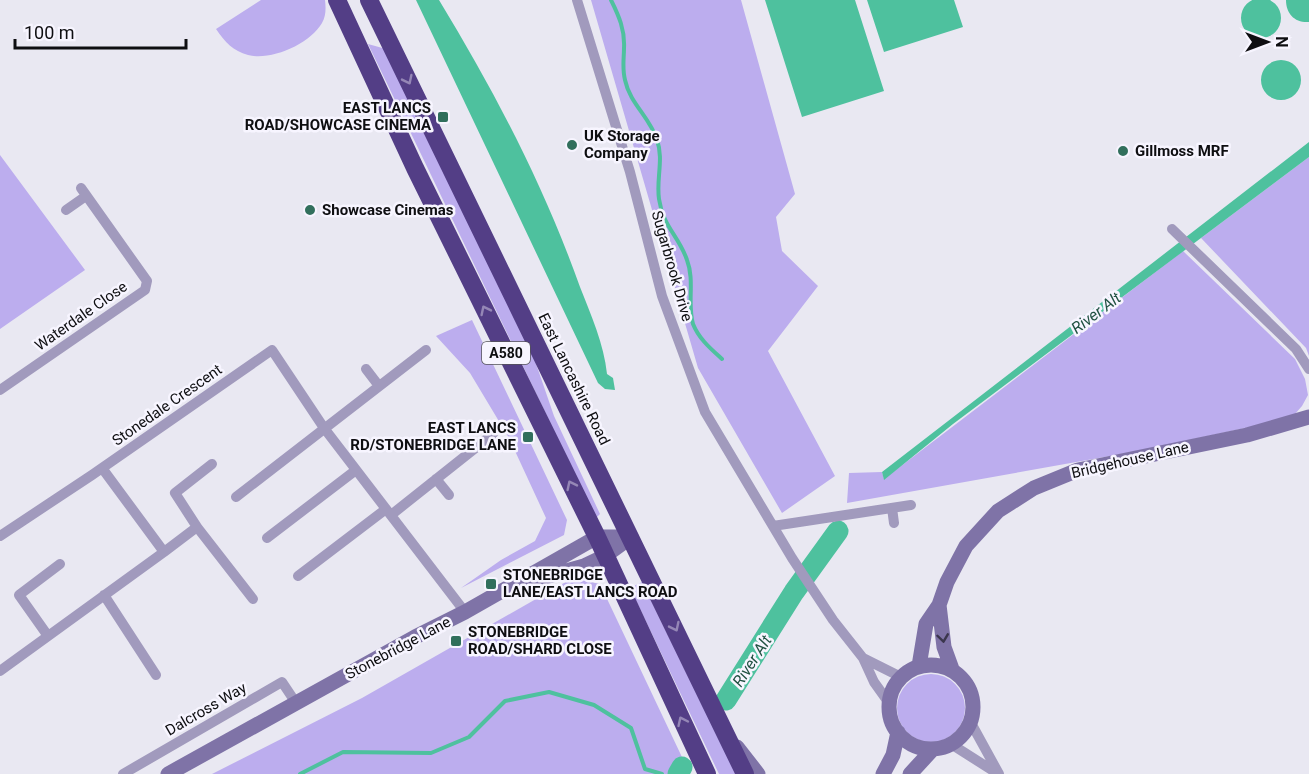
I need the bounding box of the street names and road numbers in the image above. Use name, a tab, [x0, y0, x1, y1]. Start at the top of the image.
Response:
street label: Sugarbrook Drive	[648, 209, 696, 323]
street label: Waterdale Close	[31, 277, 131, 355]
street label: East Lancashire Road	[534, 310, 614, 448]
road number: A580	[482, 342, 530, 364]
street label: Stonedale Crescent	[109, 360, 225, 450]
street label: Bridgehouse Lane	[1070, 438, 1190, 482]
street label: Stonebridge Lane	[342, 613, 454, 683]
street label: Dalcross Way	[162, 679, 250, 739]

